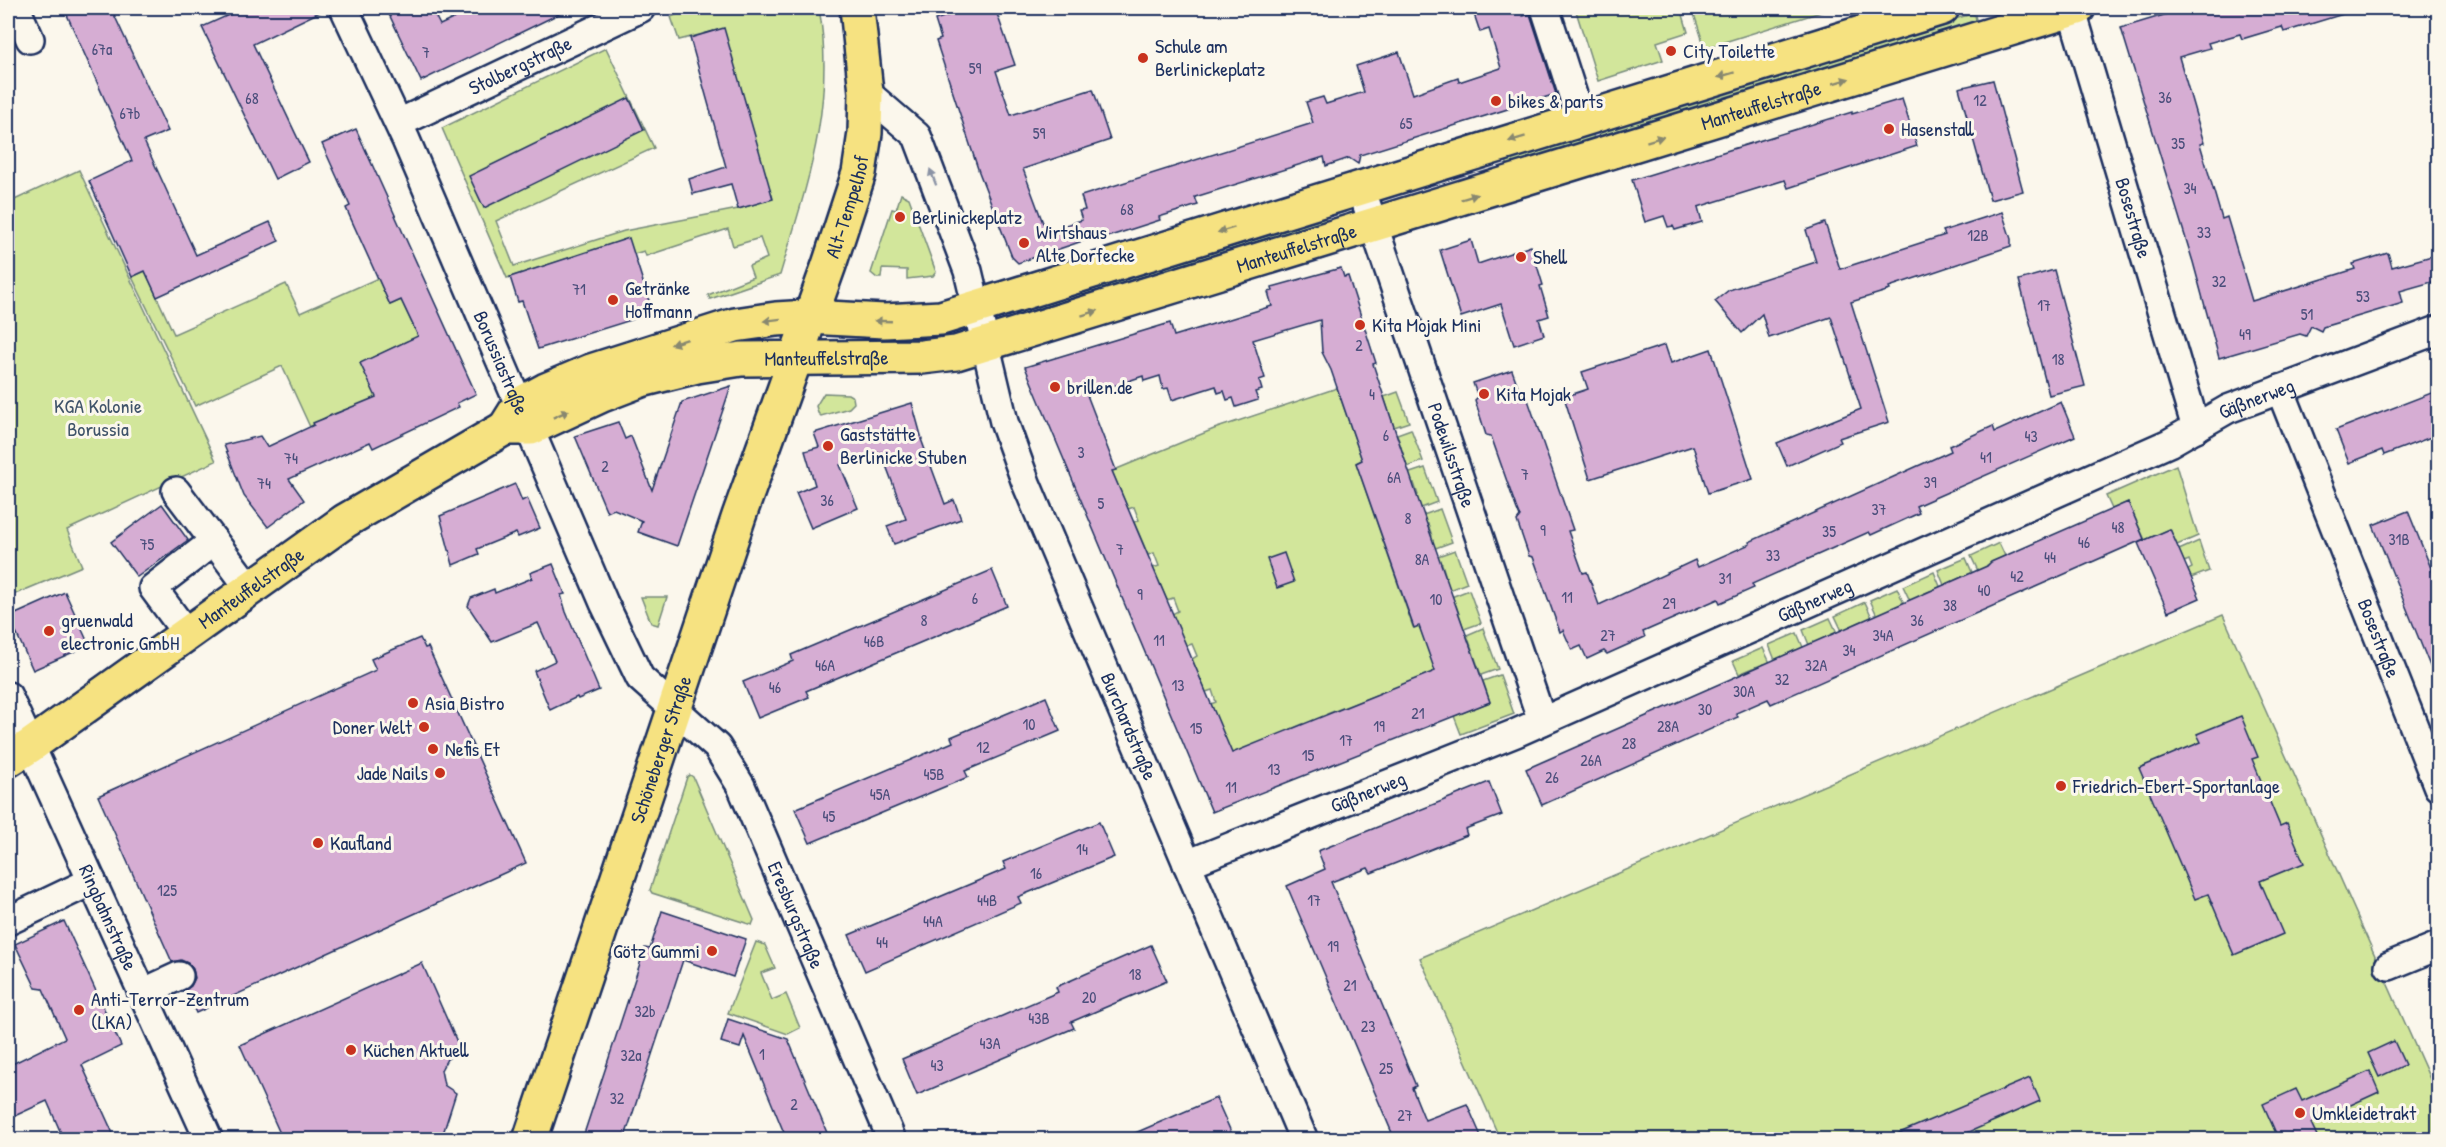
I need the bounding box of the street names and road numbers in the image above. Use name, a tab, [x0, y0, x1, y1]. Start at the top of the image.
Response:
street label: Stolbergstraße	[464, 29, 576, 101]
street label: Manteuffelstraße	[1698, 74, 1824, 136]
street label: Alt-Tempelhof	[818, 153, 874, 261]
street label: Bosestraße	[2109, 174, 2159, 261]
street label: Manteuffelstraße	[1233, 217, 1360, 279]
street label: Borussiastraße	[468, 306, 536, 419]
street label: Manteuffelstraße	[764, 343, 889, 372]
street label: Gäßnerweg	[2213, 371, 2298, 425]
street label: Podewilsstraße	[1422, 399, 1482, 511]
street label: Manteuffelstraße	[193, 540, 309, 635]
street label: Gäßnerweg	[1773, 571, 1856, 628]
street label: Bosestraße	[2352, 595, 2407, 681]
street label: Burchardstraße	[1095, 668, 1164, 784]
street label: Schöneberger Straße	[623, 672, 698, 826]
street label: Gäßnerweg	[1326, 764, 1410, 819]
street label: Eresburgstraße	[762, 857, 831, 972]
street label: Ringbahnstraße	[73, 860, 144, 975]

